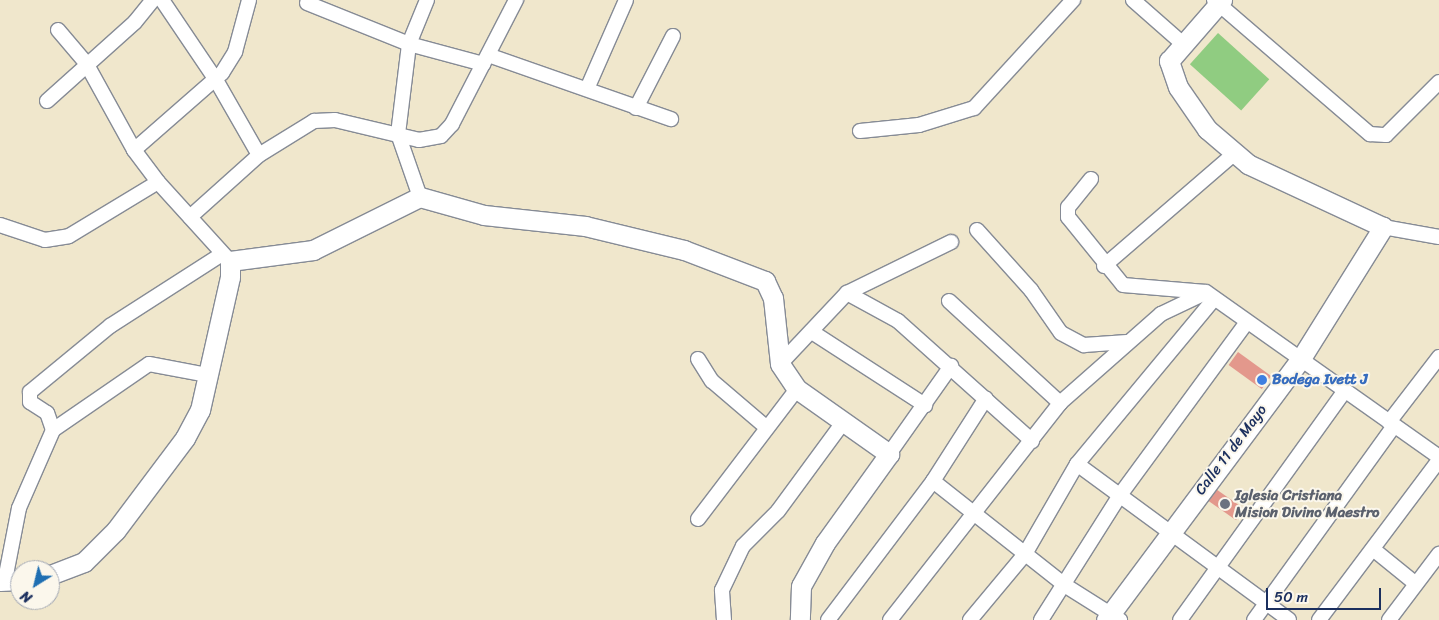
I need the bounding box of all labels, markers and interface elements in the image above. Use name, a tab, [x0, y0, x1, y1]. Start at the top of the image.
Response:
place label: Bodega Ivett J	[1272, 371, 1368, 389]
marker: Bodega Ivett J	[1256, 374, 1268, 386]
street label: Calle 11 de Mayo	[1191, 401, 1271, 499]
place label: Iglesia Cristiana Mision Divino Maestro	[1235, 486, 1380, 521]
marker: Iglesia Cristiana Mision Divino Maestro	[1219, 498, 1231, 510]
north arrow	[10, 560, 60, 610]
scale bar	[1269, 578, 1384, 610]
text: N	[15, 584, 38, 610]
text: 50 m	[1274, 584, 1308, 610]

